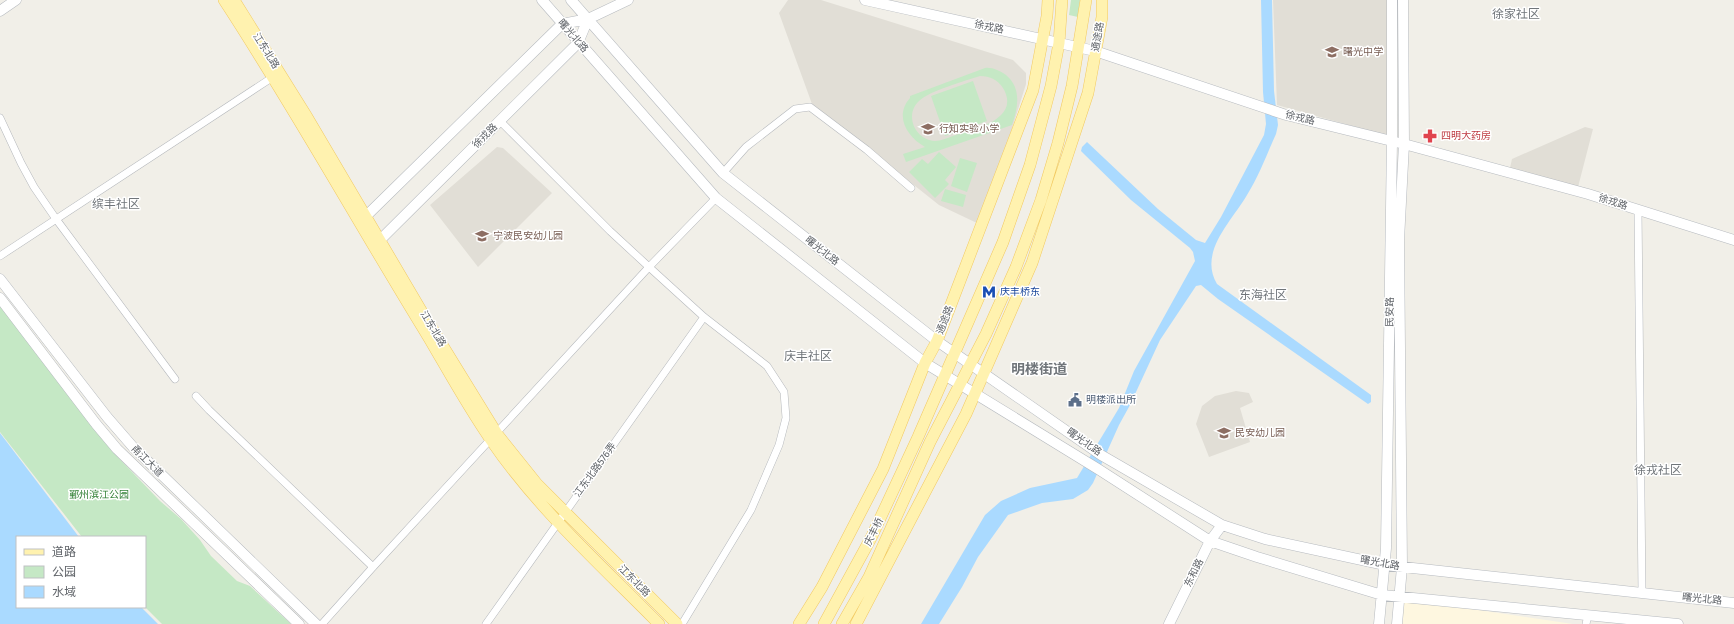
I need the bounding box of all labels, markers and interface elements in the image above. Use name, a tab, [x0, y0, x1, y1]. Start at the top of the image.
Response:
district label: 徐家社区	[1492, 7, 1540, 21]
street label: 曙光北路	[555, 17, 591, 55]
street label: 徐戎路	[973, 18, 1005, 36]
street label: 通途路	[1089, 21, 1107, 53]
street label: 江东北路	[250, 31, 282, 71]
school or university icon: 曙光中学	[1324, 44, 1340, 60]
place label: 曙光中学	[1343, 46, 1383, 58]
street label: 徐戎路	[1284, 109, 1316, 127]
street label: 徐戎路	[470, 121, 500, 151]
school or university icon: 行知实验小学	[920, 121, 936, 137]
place label: 行知实验小学	[939, 123, 999, 135]
pharmacy icon: 四明大药房	[1422, 128, 1438, 144]
place label: 四明大药房	[1441, 130, 1491, 142]
street label: 徐戎路	[1597, 192, 1629, 212]
district label: 缤丰社区	[92, 197, 140, 211]
school or university icon: 宁波民安幼儿园	[474, 228, 490, 244]
place label: 宁波民安幼儿园	[493, 230, 563, 242]
street label: 曙光北路	[803, 234, 841, 268]
metro station icon: 庆丰桥东	[981, 284, 997, 300]
place label: 庆丰桥东	[1000, 286, 1040, 298]
district label: 东海社区	[1239, 288, 1287, 302]
street label: 民安路	[1384, 297, 1396, 327]
street label: 通途路	[934, 304, 956, 336]
street label: 江东北路	[418, 309, 448, 349]
district label: 庆丰社区	[784, 349, 832, 363]
district label: 明楼街道	[1011, 361, 1067, 378]
public building icon: 明楼派出所	[1067, 392, 1083, 408]
place label: 明楼派出所	[1086, 394, 1136, 406]
school or university icon: 民安幼儿园	[1216, 425, 1232, 441]
street label: 曙光北路	[1064, 426, 1104, 458]
place label: 民安幼儿园	[1235, 427, 1285, 439]
street label: 江东北路576弄	[571, 440, 619, 500]
street label: 甬江大道	[129, 443, 165, 479]
district label: 徐戎社区	[1634, 463, 1682, 477]
park label: 鄞州滨江公园	[69, 489, 129, 501]
street label: 庆丰桥	[862, 516, 886, 548]
legend	[16, 536, 146, 608]
text: 道路	[52, 545, 76, 559]
street label: 曙光北路	[1359, 554, 1401, 572]
street label: 东和路	[1182, 557, 1206, 589]
street label: 江东北路	[616, 563, 652, 599]
text: 公园	[52, 565, 76, 579]
text: 水域	[52, 585, 76, 599]
street label: 曙光北路	[1681, 591, 1723, 607]

